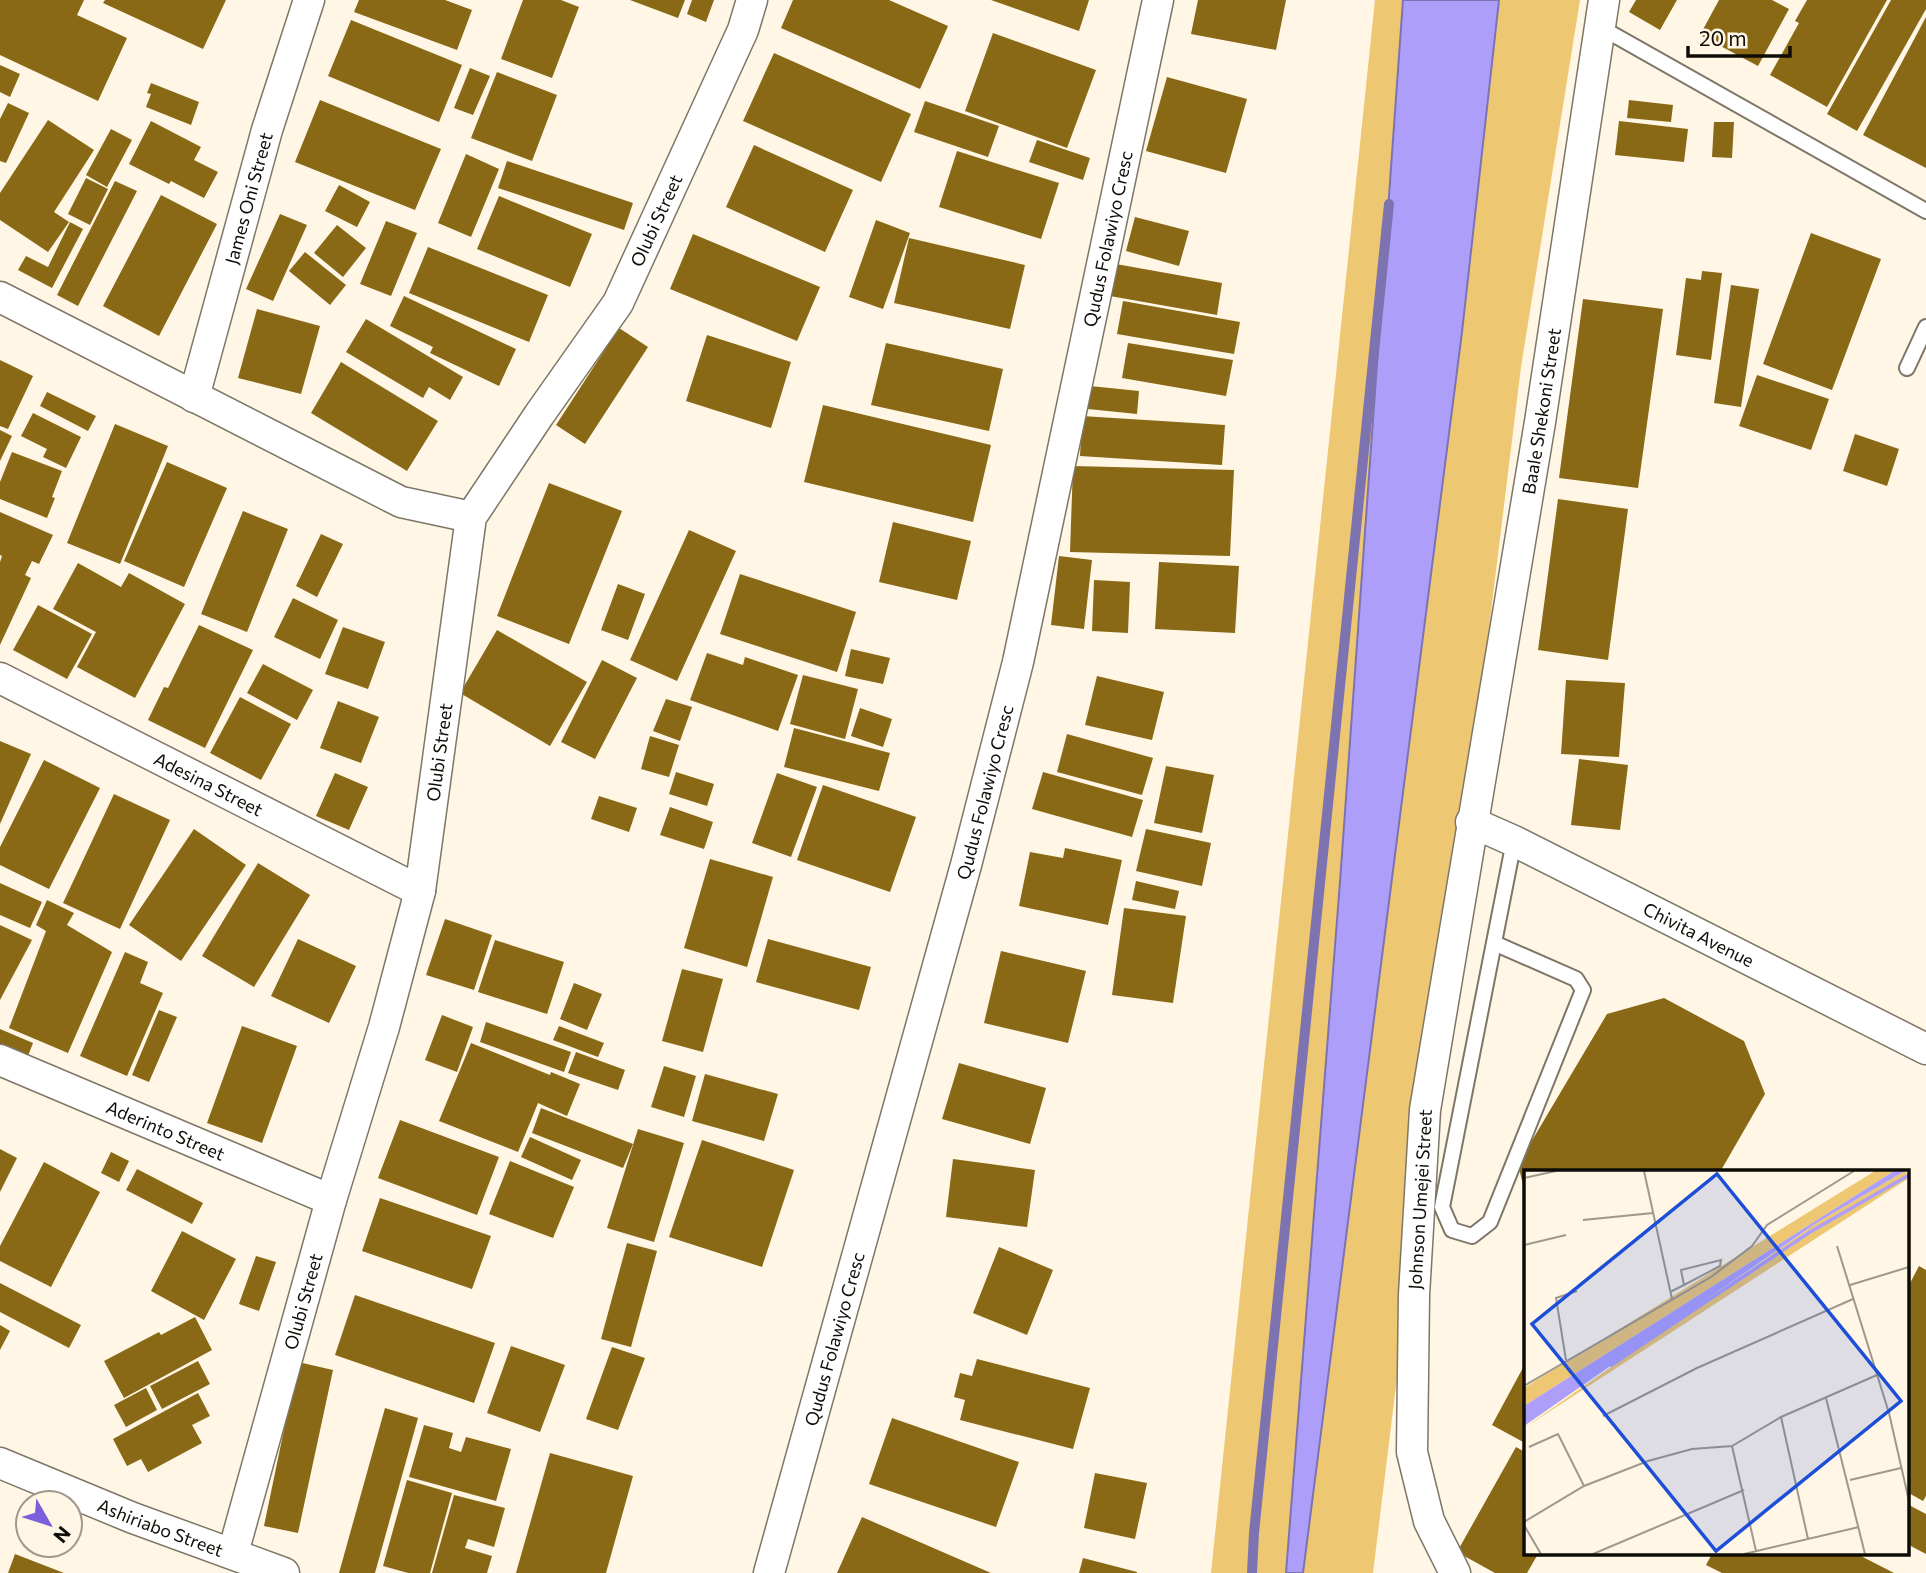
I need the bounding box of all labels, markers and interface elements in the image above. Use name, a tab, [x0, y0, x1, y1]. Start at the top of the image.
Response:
scale bar	[1688, 14, 1790, 58]
text: 20 m	[1699, 25, 1747, 50]
street label: James Oni Street	[220, 130, 277, 267]
street label: Qudus Folawiyo Cresc	[1078, 149, 1137, 329]
street label: Olubi Street	[625, 171, 686, 270]
street label: Baale Shekoni Street	[1517, 327, 1565, 496]
street label: Olubi Street	[421, 702, 457, 803]
street label: Qudus Folawiyo Cresc	[951, 702, 1018, 882]
street label: Adesina Street	[151, 747, 267, 821]
street label: Chivita Avenue	[1640, 897, 1758, 971]
street label: Aderinto Street	[103, 1095, 228, 1165]
street label: Johnson Umejei Street	[1403, 1108, 1436, 1290]
inset map	[1524, 1170, 1909, 1556]
street label: Qudus Folawiyo Cresc	[799, 1249, 869, 1428]
street label: Olubi Street	[279, 1251, 327, 1352]
north arrow	[14, 1489, 84, 1559]
street label: Ashiriabo Street	[94, 1494, 226, 1561]
text: N	[49, 1522, 76, 1548]

